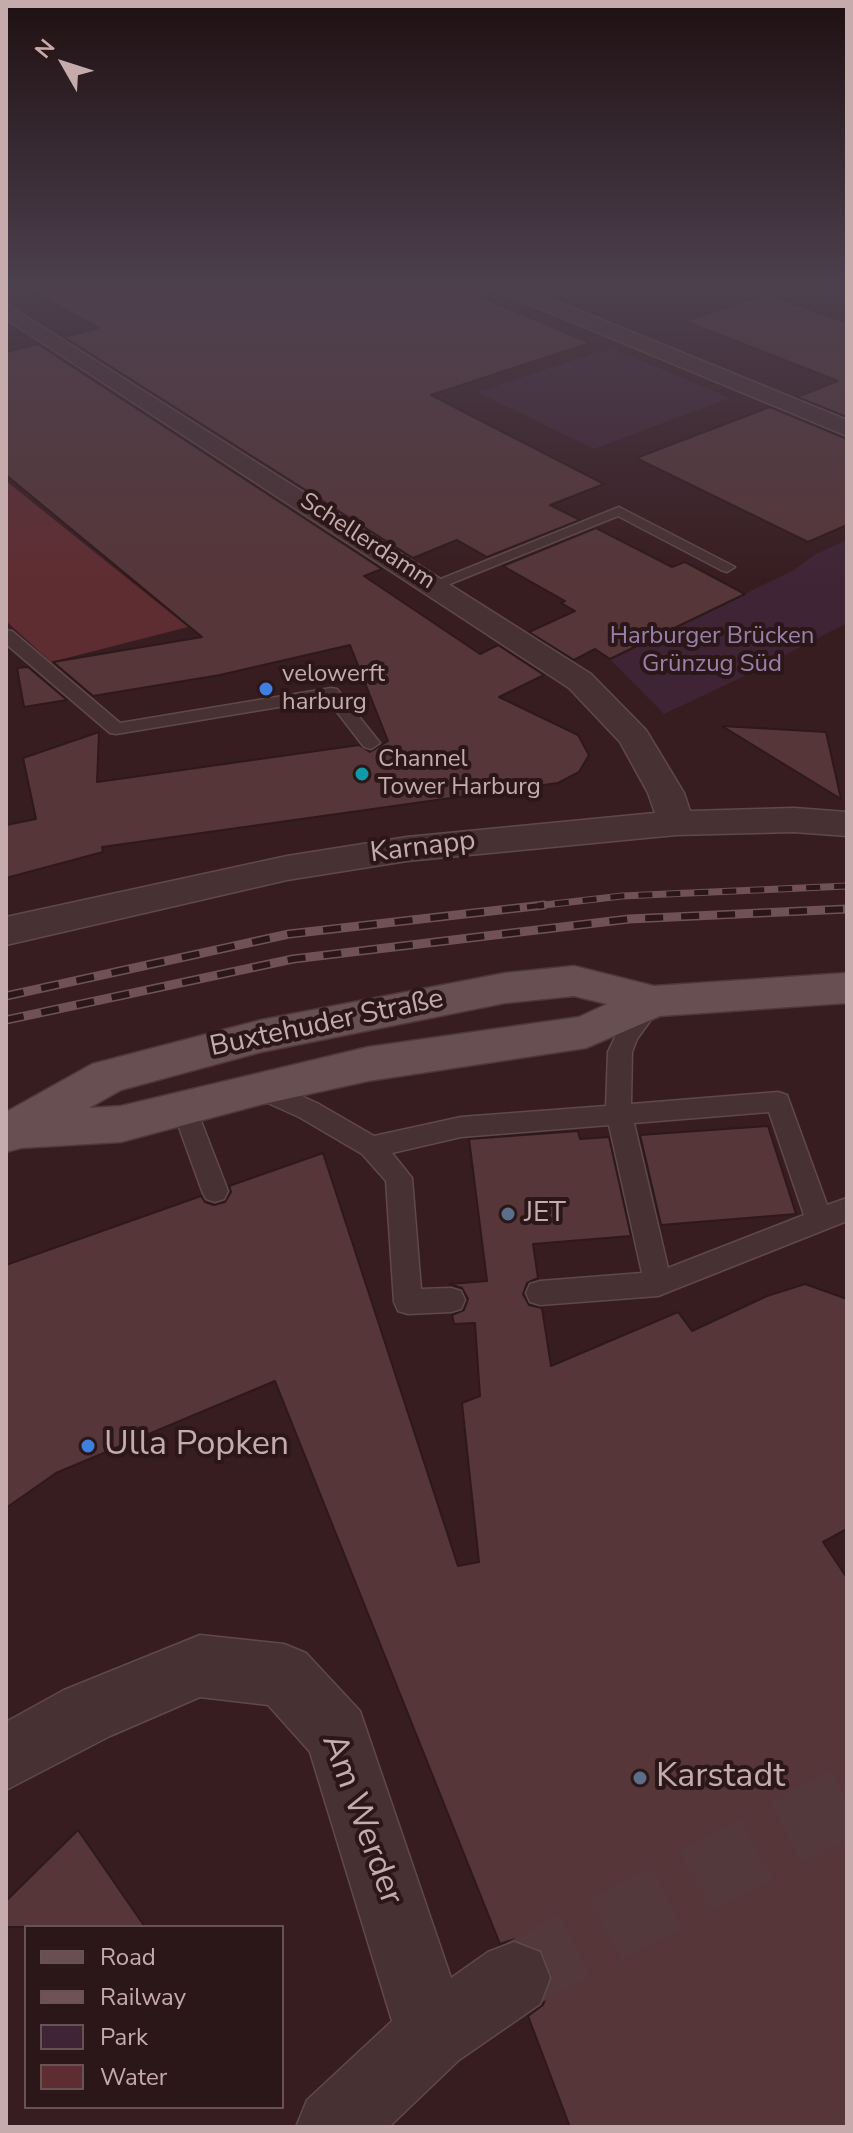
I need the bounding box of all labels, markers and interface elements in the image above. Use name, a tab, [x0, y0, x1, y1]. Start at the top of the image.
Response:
north arrow	[24, 24, 104, 104]
text: N	[29, 33, 62, 65]
street label: Schellerdamm	[294, 488, 440, 596]
park label: Harburger Brücken Grünzug Süd	[610, 623, 814, 679]
place label: velowerft harburg	[282, 661, 385, 717]
marker: velowerft harburg	[257, 680, 275, 698]
place label: Channel Tower Harburg	[378, 746, 541, 802]
marker: Channel Tower Harburg	[353, 765, 371, 783]
street label: Karnapp	[368, 825, 478, 871]
street label: Buxtehuder Straße	[207, 983, 447, 1065]
place label: JET	[524, 1197, 566, 1231]
marker: JET	[499, 1205, 517, 1223]
place label: Ulla Popken	[104, 1426, 289, 1466]
marker: Ulla Popken	[79, 1437, 97, 1455]
street label: Am Werder	[311, 1729, 411, 1911]
place label: Karstadt	[656, 1758, 785, 1798]
marker: Karstadt	[631, 1769, 649, 1787]
legend	[24, 1925, 284, 2109]
text: Road	[100, 1941, 156, 1973]
text: Railway	[100, 1981, 186, 2013]
text: Park	[100, 2021, 148, 2053]
text: Water	[100, 2061, 167, 2093]

